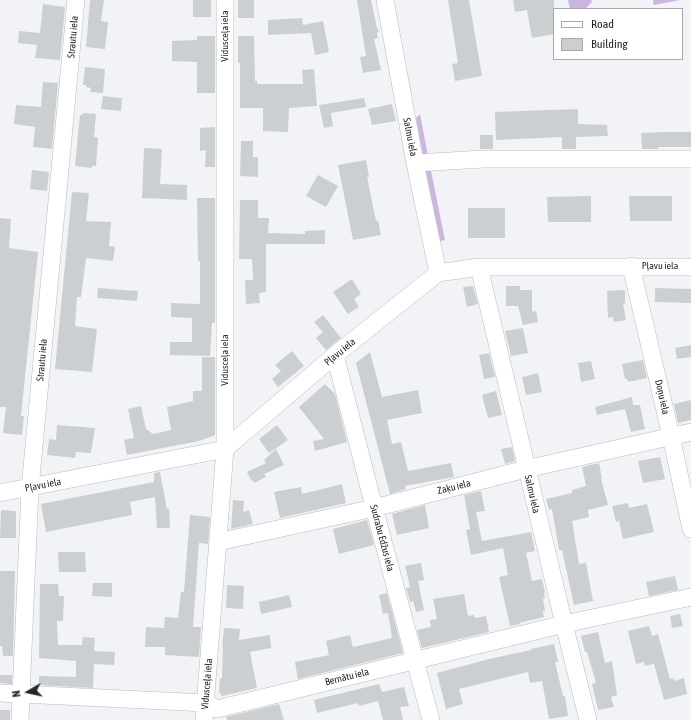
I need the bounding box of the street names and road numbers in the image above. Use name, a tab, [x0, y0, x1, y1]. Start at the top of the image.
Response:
street label: Vidusceļa iela	[219, 10, 231, 62]
street label: Strautu iela	[65, 15, 81, 59]
street label: Salmu iela	[400, 117, 420, 157]
street label: Pļavu iela	[642, 260, 678, 272]
street label: Vidusceļa iela	[219, 334, 231, 386]
street label: Pļavu iela	[322, 336, 358, 368]
street label: Strautu iela	[34, 338, 50, 382]
street label: Doņu iela	[652, 378, 672, 416]
street label: Salmu iela	[522, 474, 542, 514]
street label: Pļavu iela	[24, 476, 62, 494]
street label: Zaķu iela	[436, 477, 472, 497]
street label: Sudrabu Edžus iela	[367, 503, 397, 573]
street label: Vidusceļa iela	[199, 658, 215, 710]
street label: Bernātu iela	[324, 666, 370, 688]

